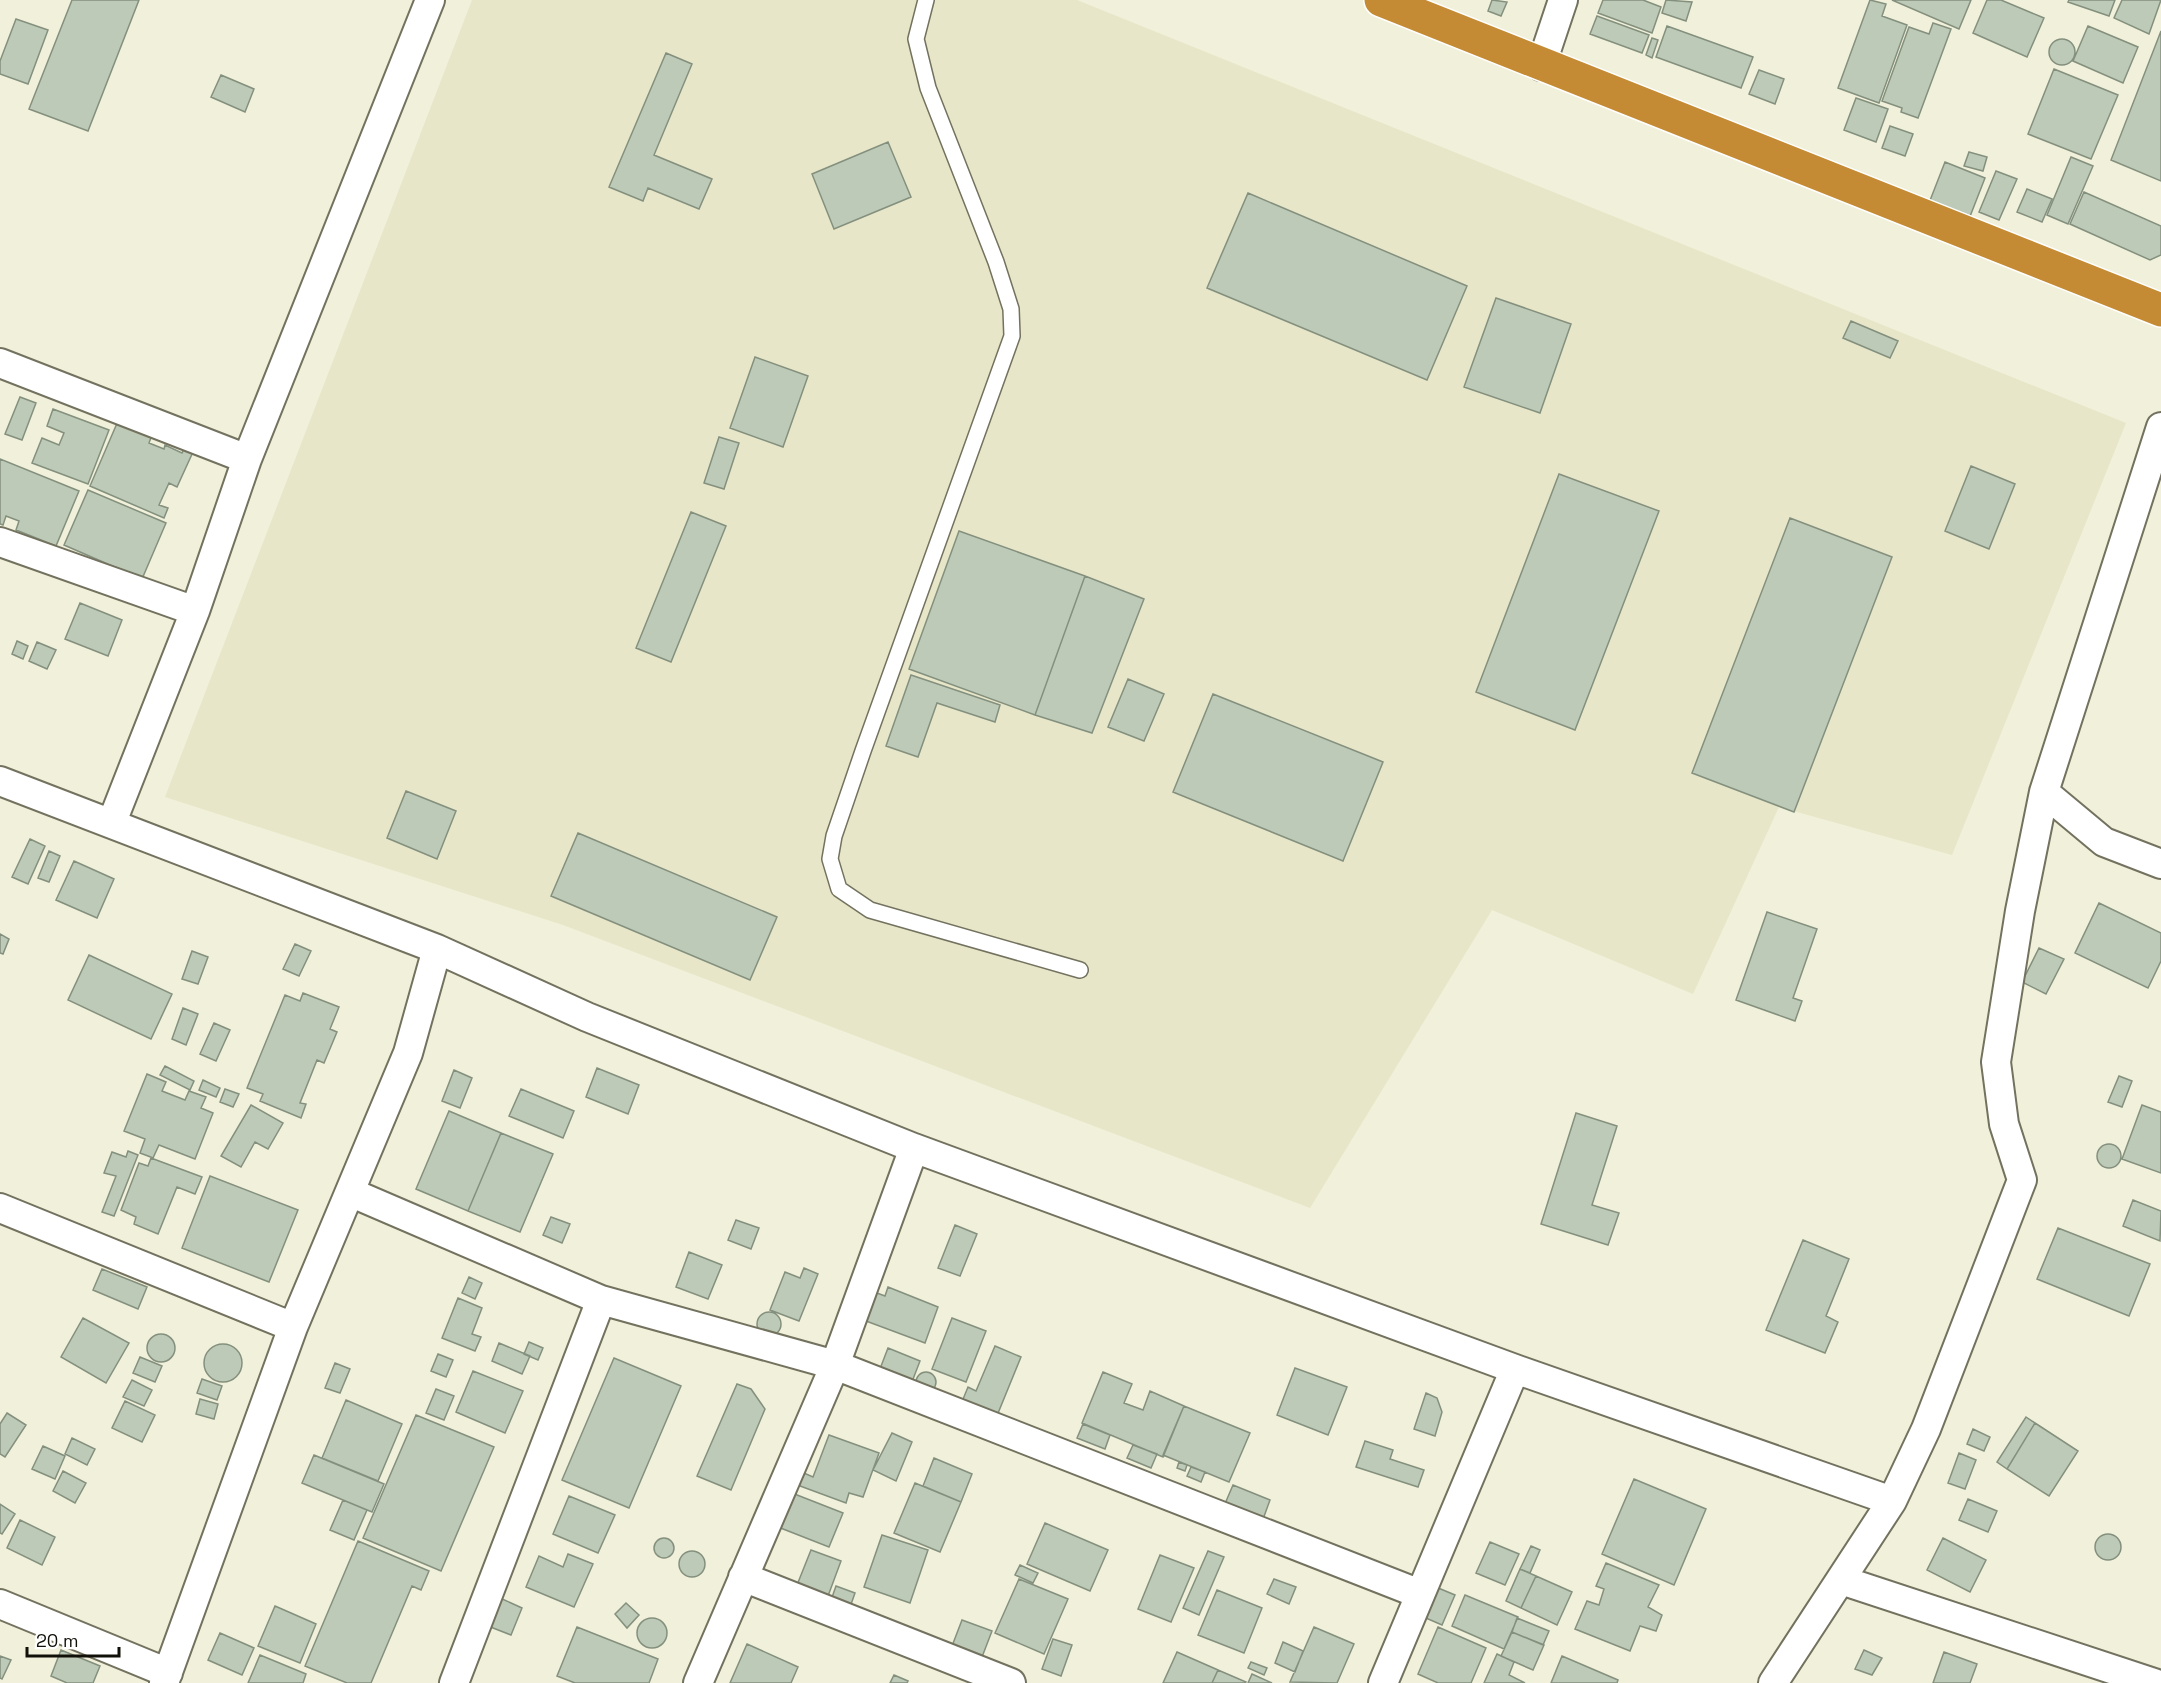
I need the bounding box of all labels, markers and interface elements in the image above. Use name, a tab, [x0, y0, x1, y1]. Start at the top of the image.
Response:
scale bar	[27, 1620, 118, 1658]
text: 20 m	[36, 1629, 79, 1652]

